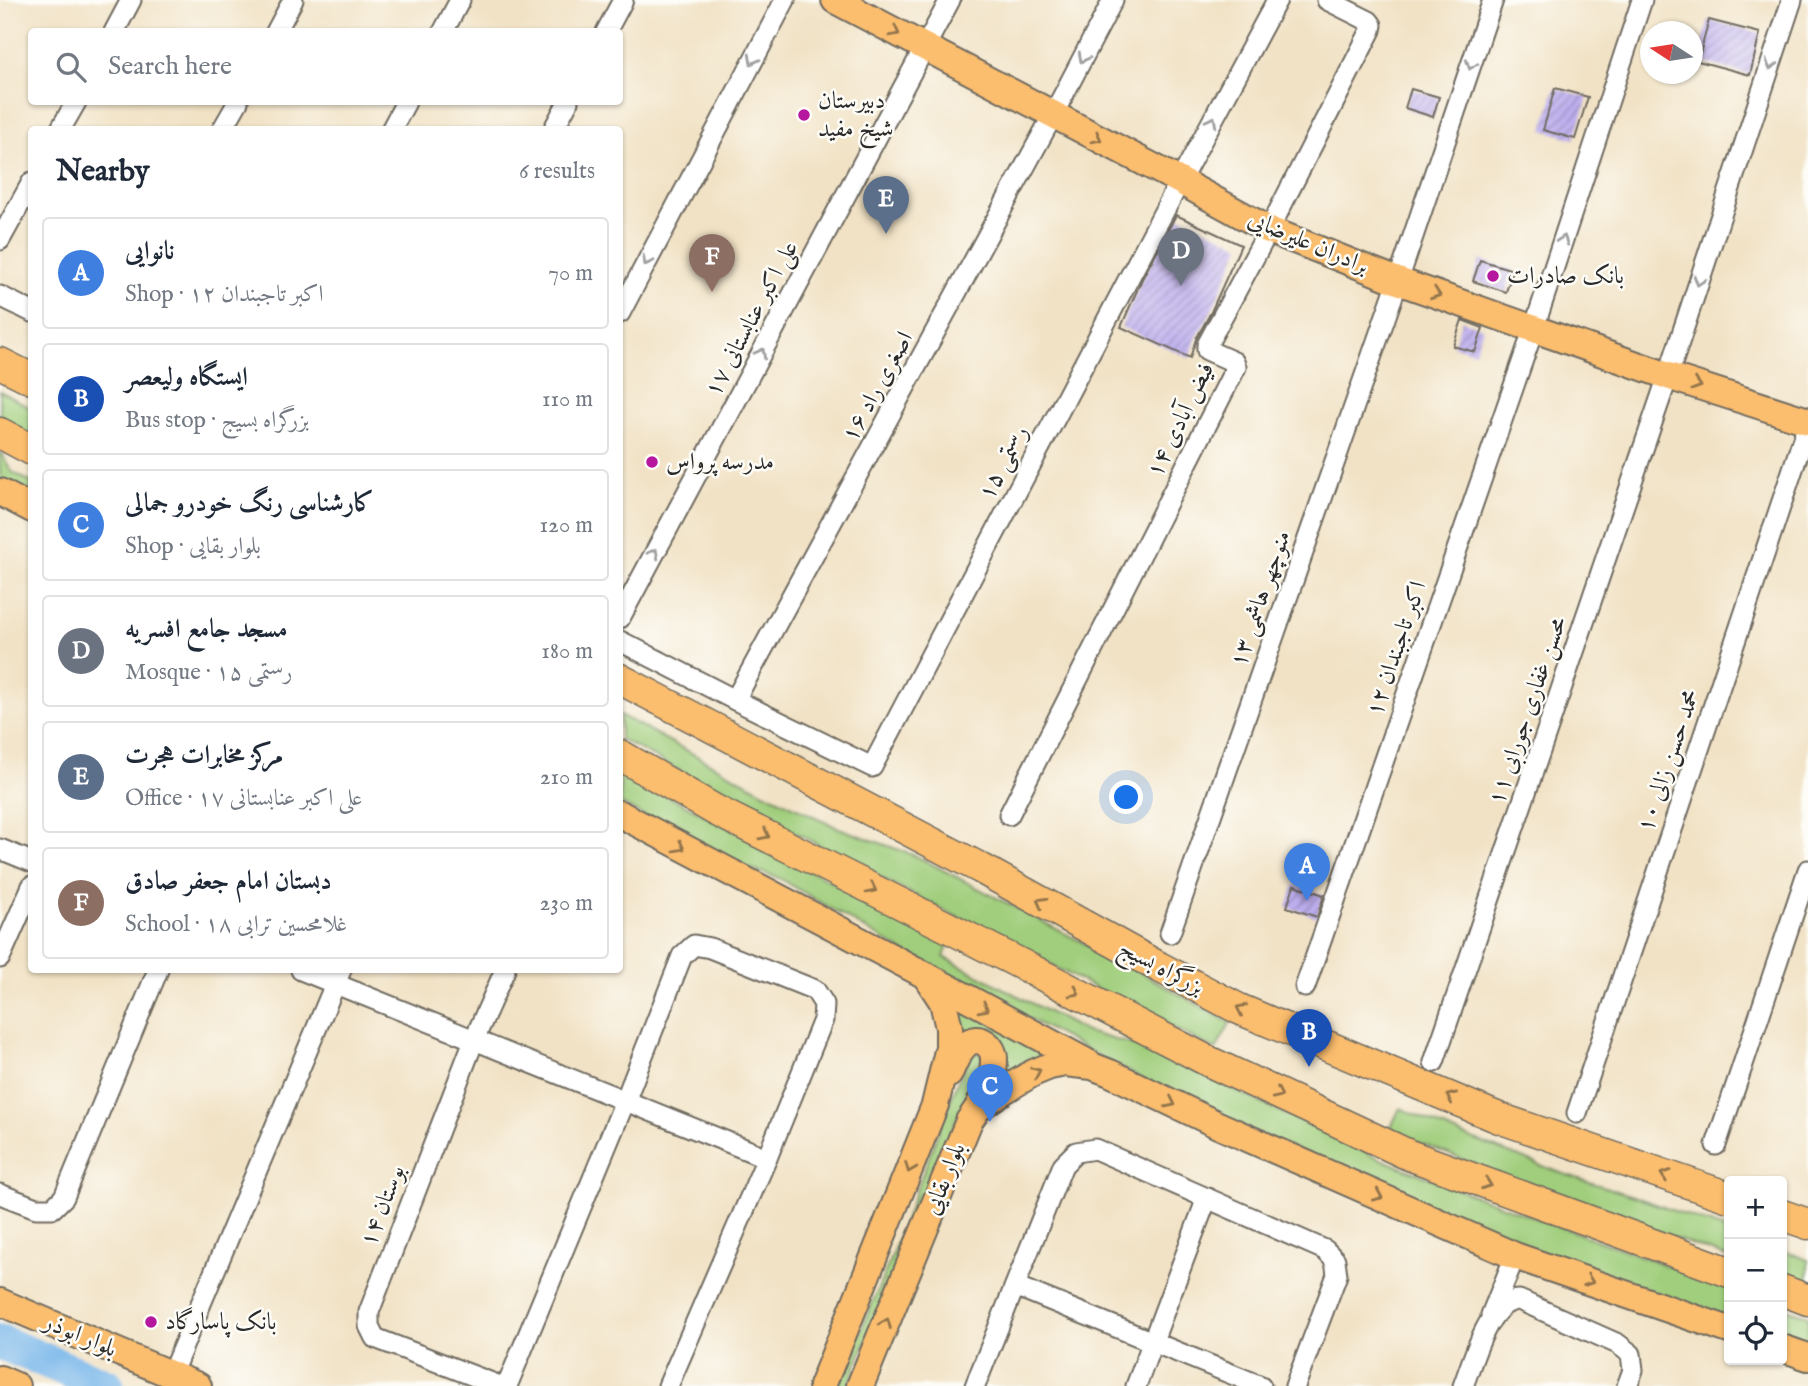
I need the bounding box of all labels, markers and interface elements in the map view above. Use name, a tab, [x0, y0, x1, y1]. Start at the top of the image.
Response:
north arrow	[1640, 21, 1703, 84]
one-way arrow	[888, 24, 901, 37]
search box	[28, 28, 623, 105]
icon: search	[52, 48, 90, 86]
text: Search here	[108, 50, 232, 83]
one-way arrow	[1078, 50, 1092, 63]
one-way arrow	[748, 53, 762, 65]
one-way arrow	[1465, 58, 1479, 70]
one-way arrow	[1765, 58, 1779, 70]
place label: دبیرستان شیخ مفید	[818, 86, 894, 149]
marker: دبیرستان شیخ مفید	[796, 107, 812, 123]
one-way arrow	[1204, 115, 1217, 128]
one-way arrow	[1090, 129, 1102, 143]
text: Nearby	[56, 153, 149, 191]
text: 6 results	[519, 157, 595, 186]
pin: E	[863, 176, 909, 234]
street label: برادران علیرضایی	[1243, 204, 1373, 282]
pin: D	[1158, 228, 1204, 286]
pin: F	[689, 234, 735, 292]
one-way arrow	[1555, 234, 1569, 247]
text: نانوایی	[125, 235, 175, 268]
street label: علی اکبر عنابستانی ۱۷	[698, 236, 806, 402]
one-way arrow	[642, 254, 655, 267]
text: A	[73, 259, 89, 288]
text: 70 m	[548, 259, 593, 288]
place label: بانک صادرات	[1507, 261, 1624, 292]
marker: بانک صادرات	[1485, 268, 1501, 284]
one-way arrow	[1693, 274, 1708, 286]
text: Shop · اکبر تاجبندان ۱۲	[125, 280, 324, 309]
one-way arrow	[1430, 286, 1442, 300]
street label: اصغری راد ۱۶	[835, 326, 921, 448]
one-way arrow	[753, 347, 767, 360]
street label: فیض آبادی ۱۴	[1140, 357, 1222, 483]
text: ایستگاه ولیعصر	[125, 361, 248, 394]
one-way arrow	[1691, 377, 1703, 391]
text: B	[73, 385, 89, 414]
text: 110 m	[542, 385, 593, 414]
text: Bus stop · بزرگراه بسیج	[125, 406, 309, 435]
street label: رستمی ۱۵	[972, 420, 1036, 506]
place label: مدرسه پرواس	[666, 447, 774, 478]
marker: مدرسه پرواس	[644, 454, 660, 470]
text: کارشناسی رنگ خودرو جمالی	[125, 487, 374, 520]
text: C	[73, 511, 89, 540]
text: 120 m	[540, 511, 593, 540]
street label: منوچهر هاشمی ۱۳	[1223, 527, 1299, 671]
text: Shop · بلوار بقایی	[125, 532, 261, 561]
one-way arrow	[646, 548, 659, 560]
street label: اکبر تاجبندان ۱۲	[1359, 578, 1435, 720]
street label: محسن غفاری جورابی ۱۱	[1481, 612, 1575, 809]
text: مسجد جامع افسریه	[125, 613, 288, 646]
text: D	[72, 637, 90, 666]
text: 180 m	[541, 637, 593, 666]
text: Mosque · رستمی ۱۵	[125, 658, 292, 687]
street label: محمد حسن زالی ۱۰	[1630, 686, 1708, 836]
text: مرکز مخابرات هجرت	[125, 739, 283, 772]
text: E	[73, 763, 89, 792]
text: 210 m	[540, 763, 593, 792]
your location	[1109, 780, 1143, 814]
text: Office · علی اکبر عنابستانی ۱۷	[125, 784, 363, 813]
one-way arrow	[758, 827, 770, 841]
one-way arrow	[672, 838, 685, 852]
pin: A	[1284, 843, 1330, 901]
text: دبستان امام جعفر صادق	[125, 865, 332, 898]
one-way arrow	[865, 881, 877, 895]
text: F	[74, 889, 88, 918]
text: 230 m	[540, 889, 593, 918]
one-way arrow	[1035, 897, 1048, 910]
text: School · غلامحسین ترابی ۱۸	[125, 910, 347, 939]
street label: بزرگراه بسیج	[1111, 931, 1210, 1007]
one-way arrow	[1068, 984, 1080, 997]
one-way arrow	[977, 1000, 990, 1013]
one-way arrow	[1236, 1003, 1248, 1017]
pin: B	[1286, 1009, 1332, 1067]
pin: C	[967, 1064, 1013, 1122]
one-way arrow	[1029, 1066, 1041, 1080]
one-way arrow	[1271, 1086, 1283, 1100]
one-way arrow	[1446, 1092, 1458, 1106]
one-way arrow	[1164, 1095, 1176, 1109]
street label: بلوار بقایی	[917, 1138, 973, 1220]
street label: بوستان ۱۴	[353, 1161, 413, 1251]
one-way arrow	[904, 1161, 918, 1173]
one-way arrow	[1659, 1169, 1671, 1183]
one-way arrow	[1480, 1176, 1492, 1190]
map controls	[1724, 1176, 1787, 1365]
button: +	[1724, 1176, 1787, 1239]
one-way arrow	[1371, 1188, 1383, 1202]
button: −	[1724, 1239, 1787, 1302]
one-way arrow	[1583, 1273, 1595, 1287]
button: locate	[1724, 1302, 1787, 1365]
street label: بلوار ابوذر	[37, 1306, 121, 1365]
place label: بانک پاسارگاد	[165, 1306, 277, 1338]
marker: بانک پاسارگاد	[143, 1314, 159, 1330]
one-way arrow	[878, 1318, 892, 1330]

